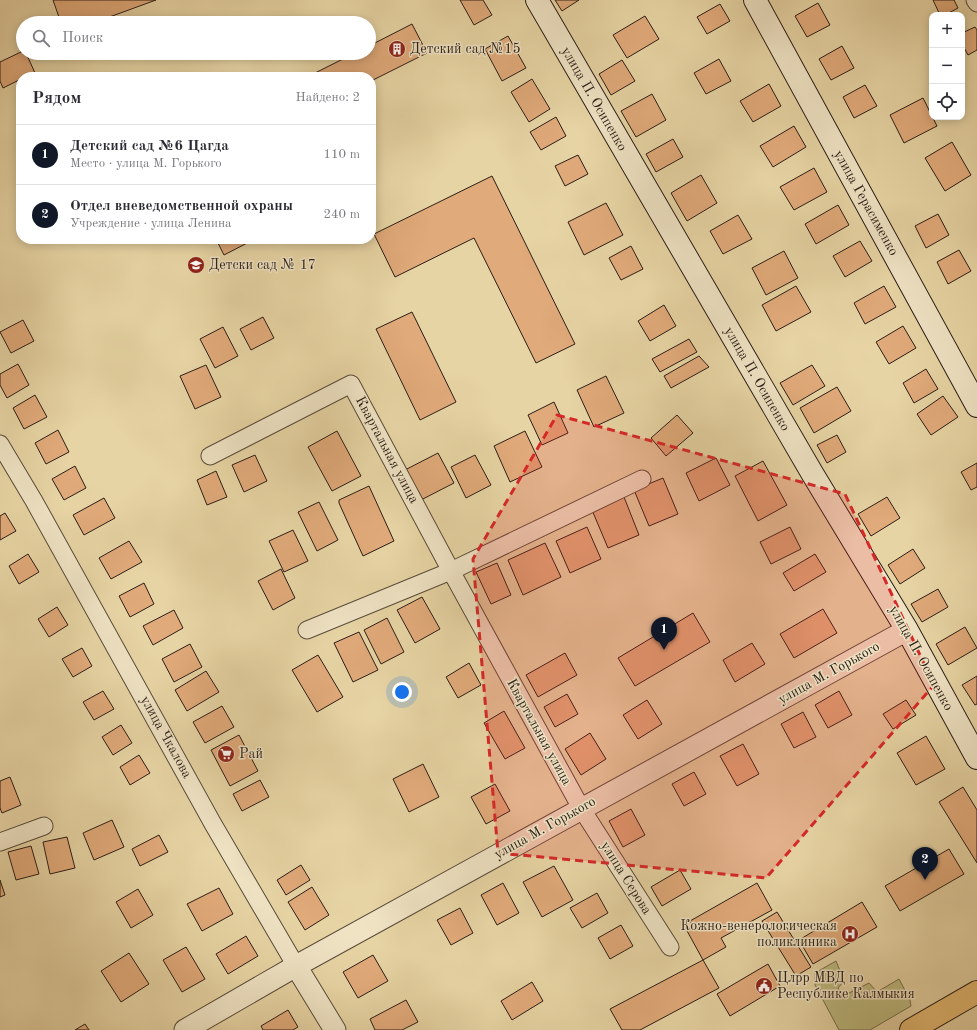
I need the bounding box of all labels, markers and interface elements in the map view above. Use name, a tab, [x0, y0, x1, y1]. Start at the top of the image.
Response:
map controls	[929, 12, 965, 120]
button: +	[929, 12, 965, 48]
search box	[16, 16, 376, 60]
icon: search	[30, 27, 52, 49]
text: Поиск	[62, 31, 103, 46]
building icon: Детский сад №15	[387, 39, 407, 59]
place label: Детский сад №15	[410, 42, 521, 56]
street label: улица П. Осипенко	[558, 44, 630, 154]
button: −	[929, 48, 965, 84]
button: locate	[929, 84, 965, 120]
text: Рядом	[32, 90, 81, 107]
text: Найдено: 2	[296, 91, 360, 104]
text: Детский сад №6 Цагда	[70, 139, 229, 154]
text: 1	[41, 148, 49, 161]
text: 110 m	[323, 148, 360, 161]
street label: улица Герасименко	[831, 148, 901, 258]
text: Место · улица М. Горького	[70, 157, 222, 170]
text: Отдел вневедомственной охраны	[70, 199, 293, 214]
text: 2	[41, 208, 49, 221]
text: 240 m	[323, 208, 360, 221]
text: Учреждение · улица Ленина	[70, 217, 231, 230]
school or university icon: Детски сад № 17	[186, 255, 206, 275]
place label: Детски сад № 17	[209, 258, 316, 272]
street label: улица П. Осипенко	[721, 324, 793, 434]
street label: Квартальная улица	[353, 394, 421, 506]
street label: улица П. Осипенко	[886, 603, 956, 713]
pin: 1	[651, 617, 677, 650]
street label: улица М. Горького	[776, 639, 882, 707]
street label: Квартальная улица	[504, 677, 574, 788]
your location	[392, 682, 412, 702]
street label: улица Чкалова	[138, 694, 194, 781]
supermarket icon: Рай	[216, 744, 236, 764]
place label: Рай	[239, 747, 263, 761]
street label: улица М. Горького	[492, 794, 598, 862]
street label: улица Серова	[598, 839, 654, 917]
pin: 2	[912, 847, 938, 880]
place label: Кожно-венерологическая поликлиника	[680, 919, 837, 949]
hospital icon: Кожно-венерологическая поликлиника	[840, 924, 860, 944]
place label: Цлрр МВД по Республике Калмыкия	[777, 971, 915, 1001]
public building icon: Цлрр МВД по Республике Калмыкия	[754, 976, 774, 996]

